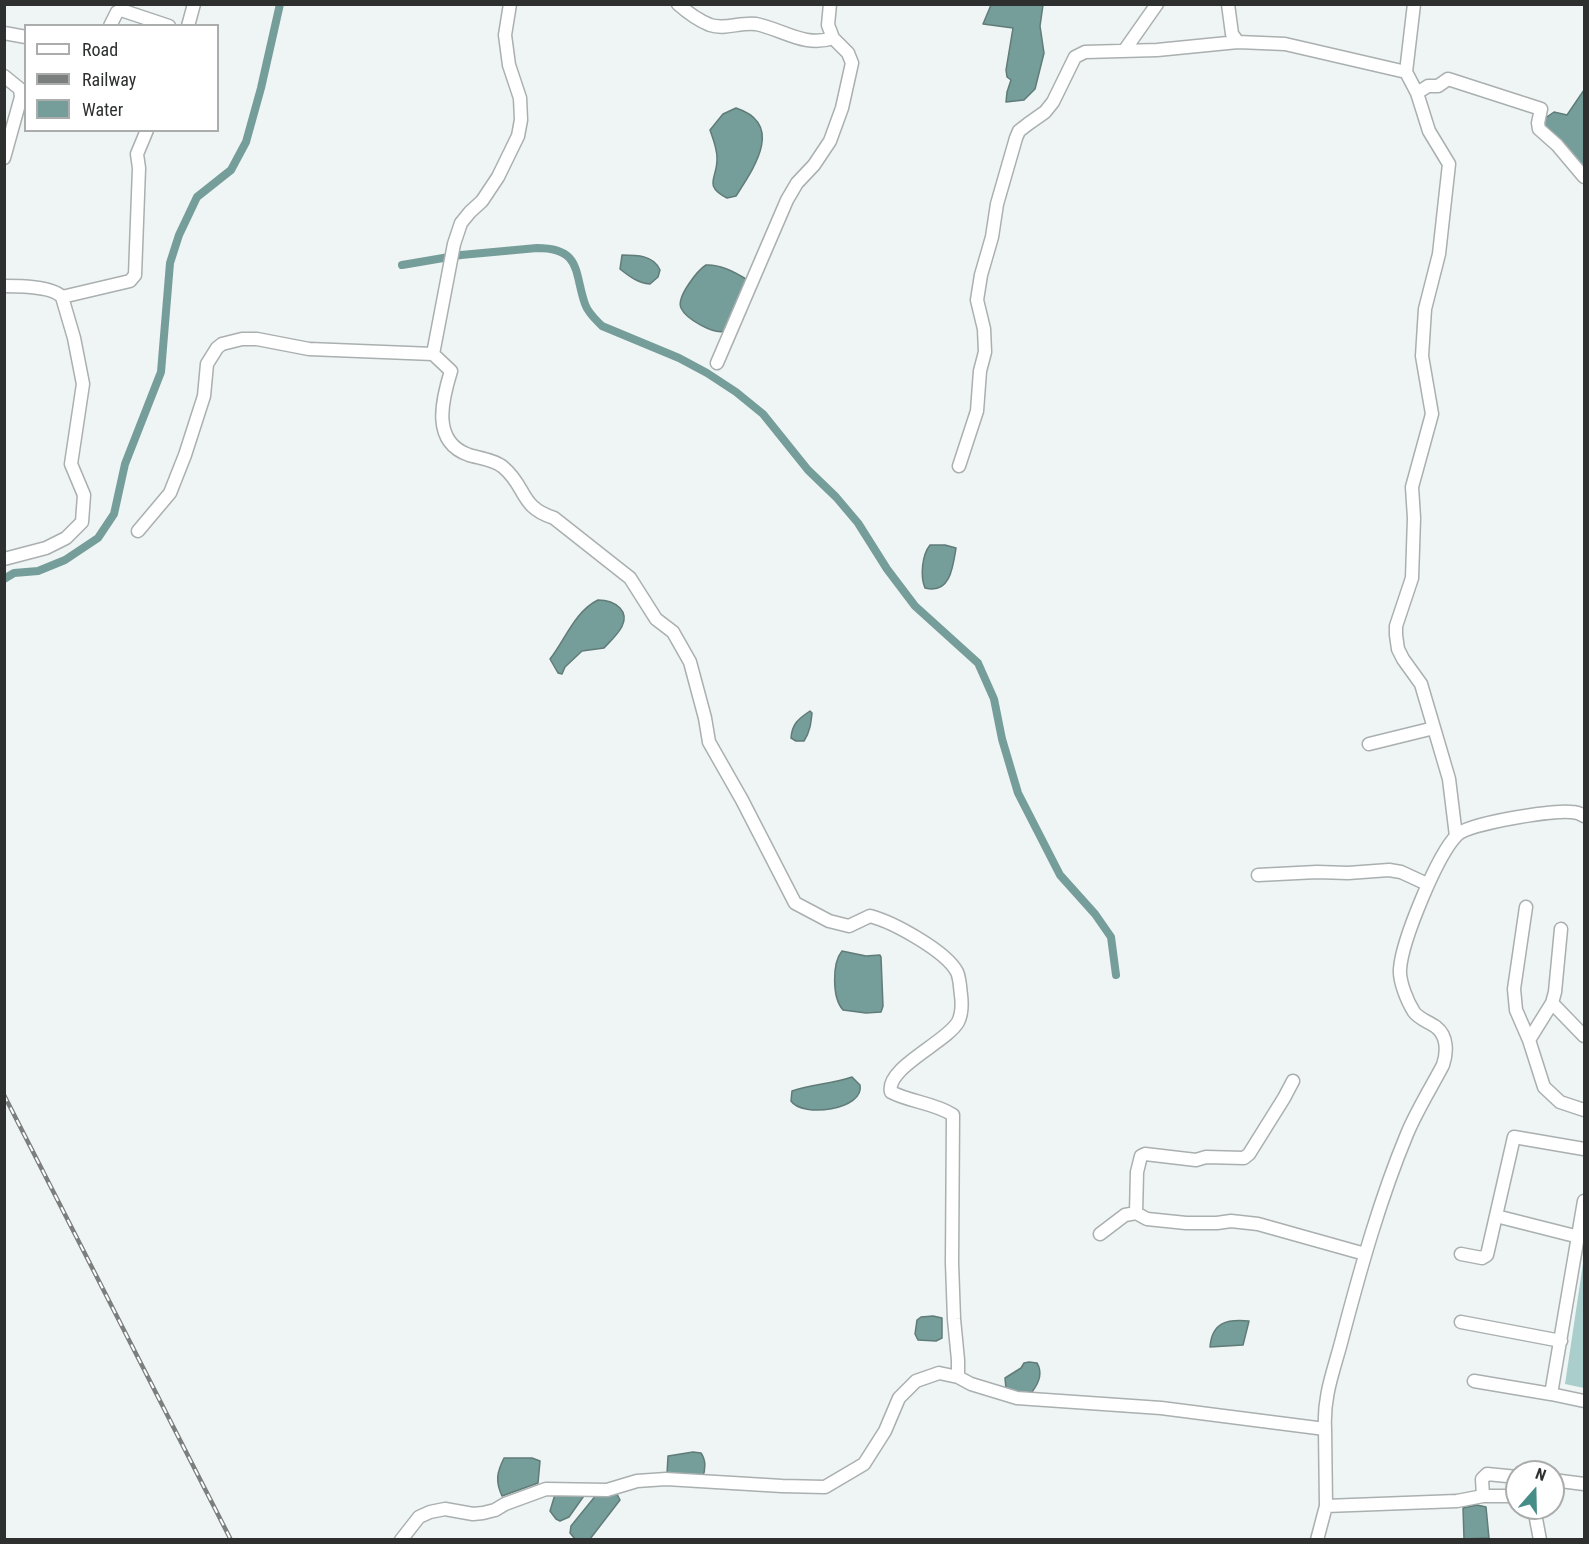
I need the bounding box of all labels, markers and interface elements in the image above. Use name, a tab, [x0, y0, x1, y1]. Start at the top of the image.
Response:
legend	[24, 24, 219, 132]
text: Road	[82, 39, 118, 60]
text: Railway	[82, 69, 136, 90]
text: Water	[82, 99, 123, 120]
north arrow	[1505, 1460, 1565, 1520]
text: N	[1533, 1464, 1548, 1485]

